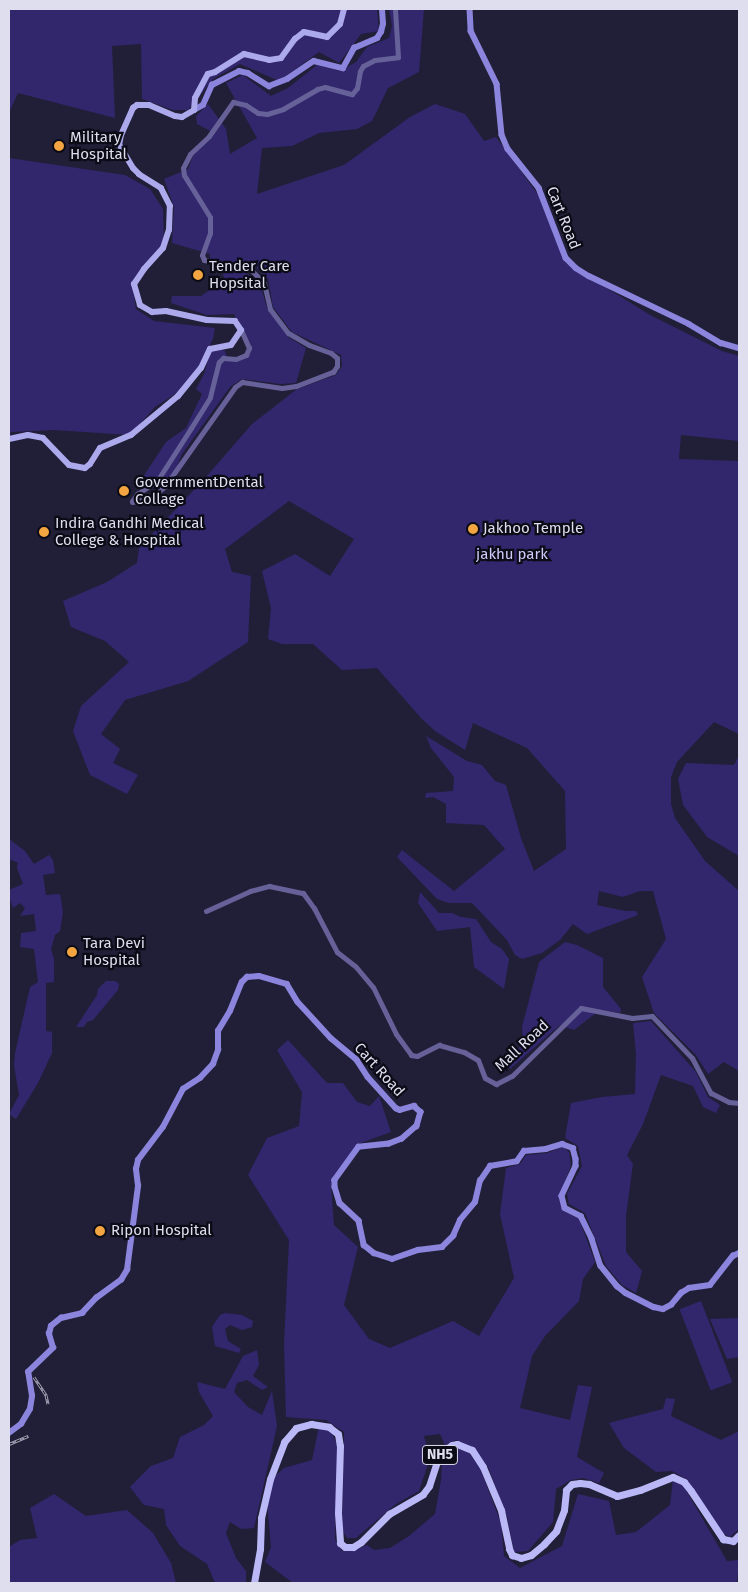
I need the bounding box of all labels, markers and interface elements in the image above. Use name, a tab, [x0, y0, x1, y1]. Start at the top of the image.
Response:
place label: Military Hospital	[70, 128, 127, 163]
marker: Military Hospital	[52, 139, 66, 153]
street label: Cart Road	[542, 184, 584, 252]
place label: Tender Care Hopsital	[209, 257, 290, 292]
marker: Tender Care Hopsital	[191, 268, 205, 282]
place label: GovernmentDental Collage	[135, 473, 263, 508]
marker: GovernmentDental Collage	[117, 484, 131, 498]
place label: Indira Gandhi Medical College & Hospital	[55, 514, 204, 549]
place label: Jakhoo Temple	[483, 520, 583, 538]
marker: Jakhoo Temple	[467, 523, 479, 535]
marker: Indira Gandhi Medical College & Hospital	[37, 525, 51, 539]
park label: jakhu park	[476, 546, 548, 564]
place label: Tara Devi Hospital	[83, 934, 145, 969]
marker: Tara Devi Hospital	[65, 945, 79, 959]
street label: Mall Road	[491, 1017, 553, 1075]
street label: Cart Road	[350, 1039, 408, 1101]
place label: Ripon Hospital	[111, 1222, 212, 1240]
marker: Ripon Hospital	[93, 1224, 107, 1238]
road number: NH5	[421, 1444, 459, 1466]

